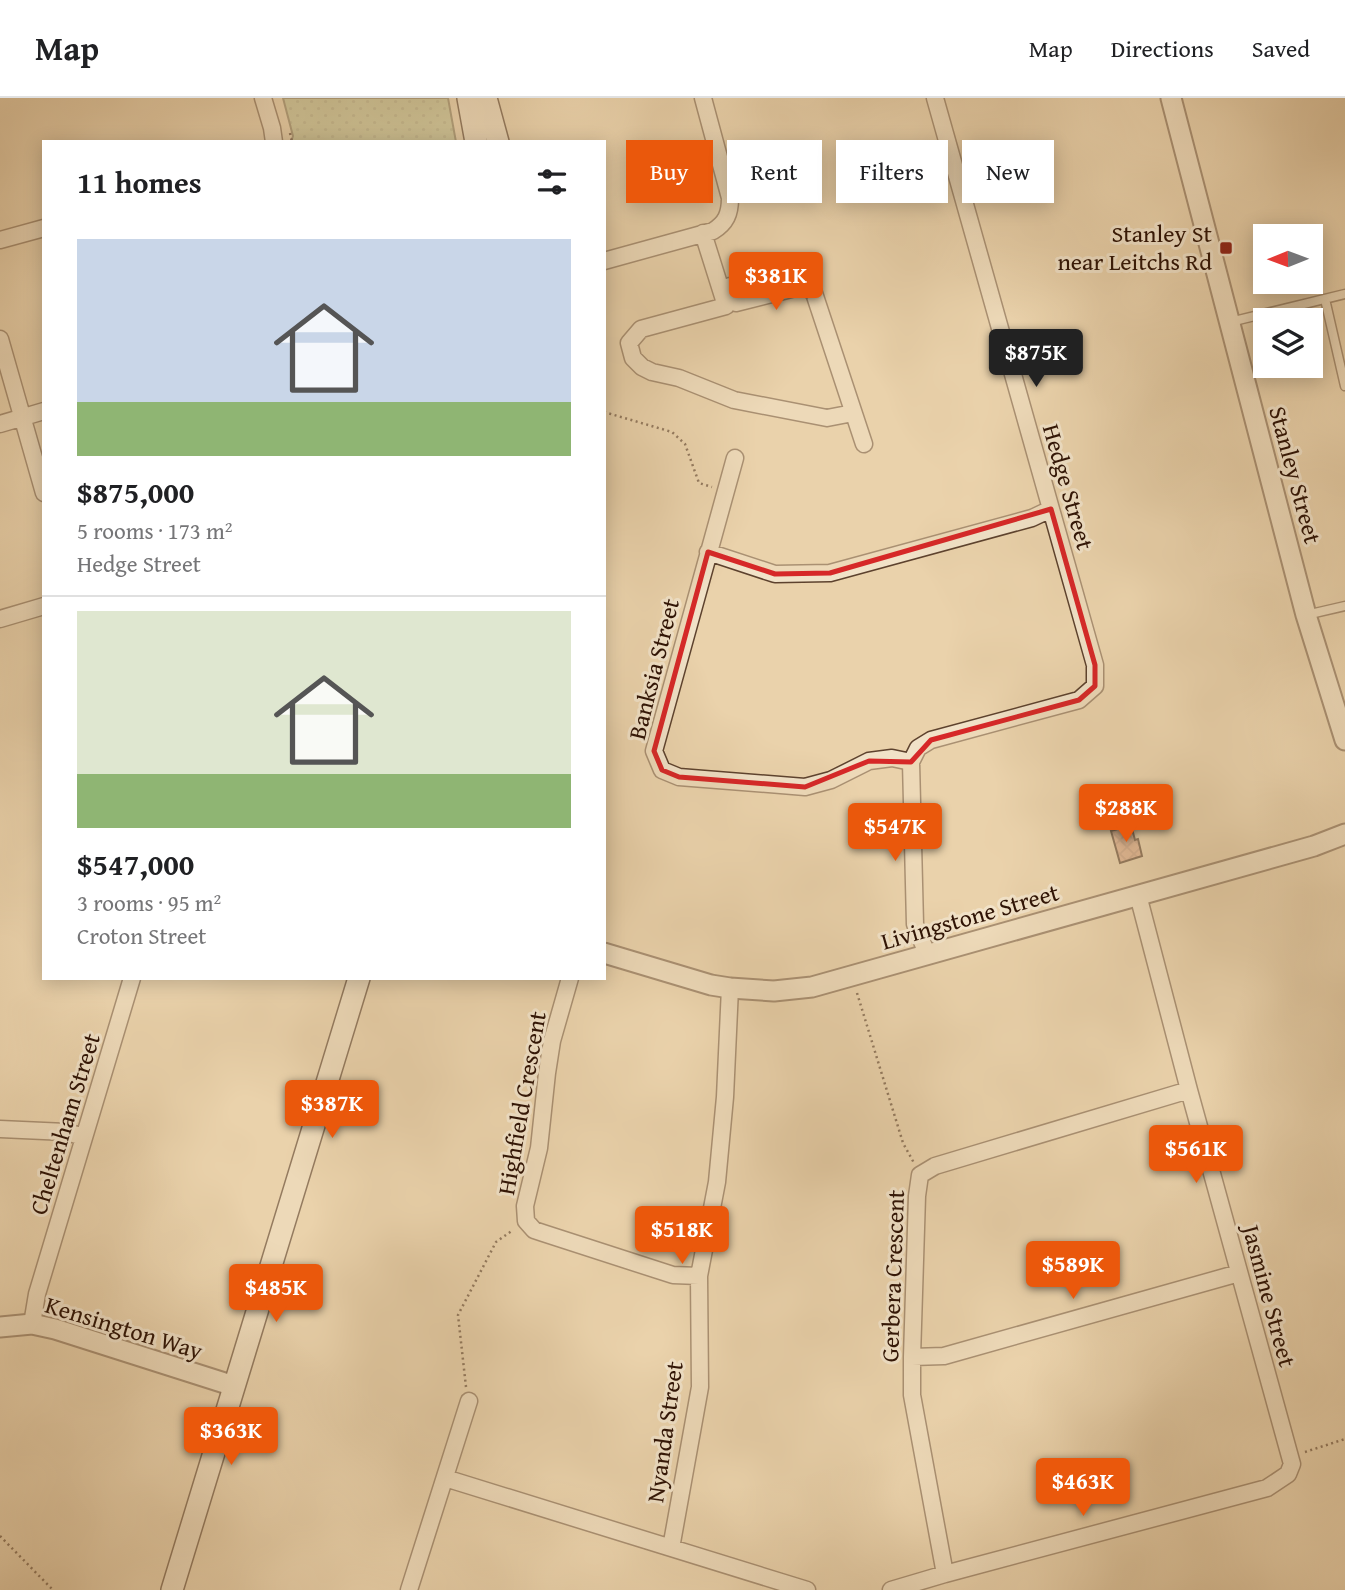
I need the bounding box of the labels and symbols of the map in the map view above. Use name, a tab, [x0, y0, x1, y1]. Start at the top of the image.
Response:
place label: Stanley St near Leitchs Rd	[1057, 216, 1213, 279]
north arrow	[1253, 224, 1323, 294]
marker: Stanley St near Leitchs Rd	[1218, 240, 1234, 256]
pin: $381K	[727, 252, 825, 312]
pin: $875K	[987, 330, 1085, 389]
street label: Stanley Street	[1260, 402, 1331, 548]
street label: Hedge Street	[1034, 420, 1103, 554]
street label: Banksia Street	[619, 594, 688, 743]
pin: $288K	[1077, 784, 1175, 844]
pin: $547K	[846, 804, 944, 863]
street label: Livingstone Street	[877, 874, 1063, 959]
street label: Highfield Crescent	[488, 1008, 555, 1197]
street label: Cheltenham Street	[20, 1028, 109, 1219]
pin: $387K	[283, 1080, 381, 1140]
pin: $561K	[1147, 1126, 1245, 1185]
street label: Gerbera Crescent	[872, 1189, 913, 1363]
pin: $518K	[633, 1206, 731, 1266]
street label: Jasmine Street	[1233, 1218, 1305, 1371]
pin: $589K	[1024, 1242, 1122, 1301]
pin: $485K	[227, 1264, 325, 1324]
street label: Kensington Way	[41, 1287, 207, 1368]
street label: Nyanda Street	[637, 1359, 692, 1505]
pin: $363K	[182, 1408, 280, 1467]
pin: $463K	[1034, 1458, 1132, 1518]

